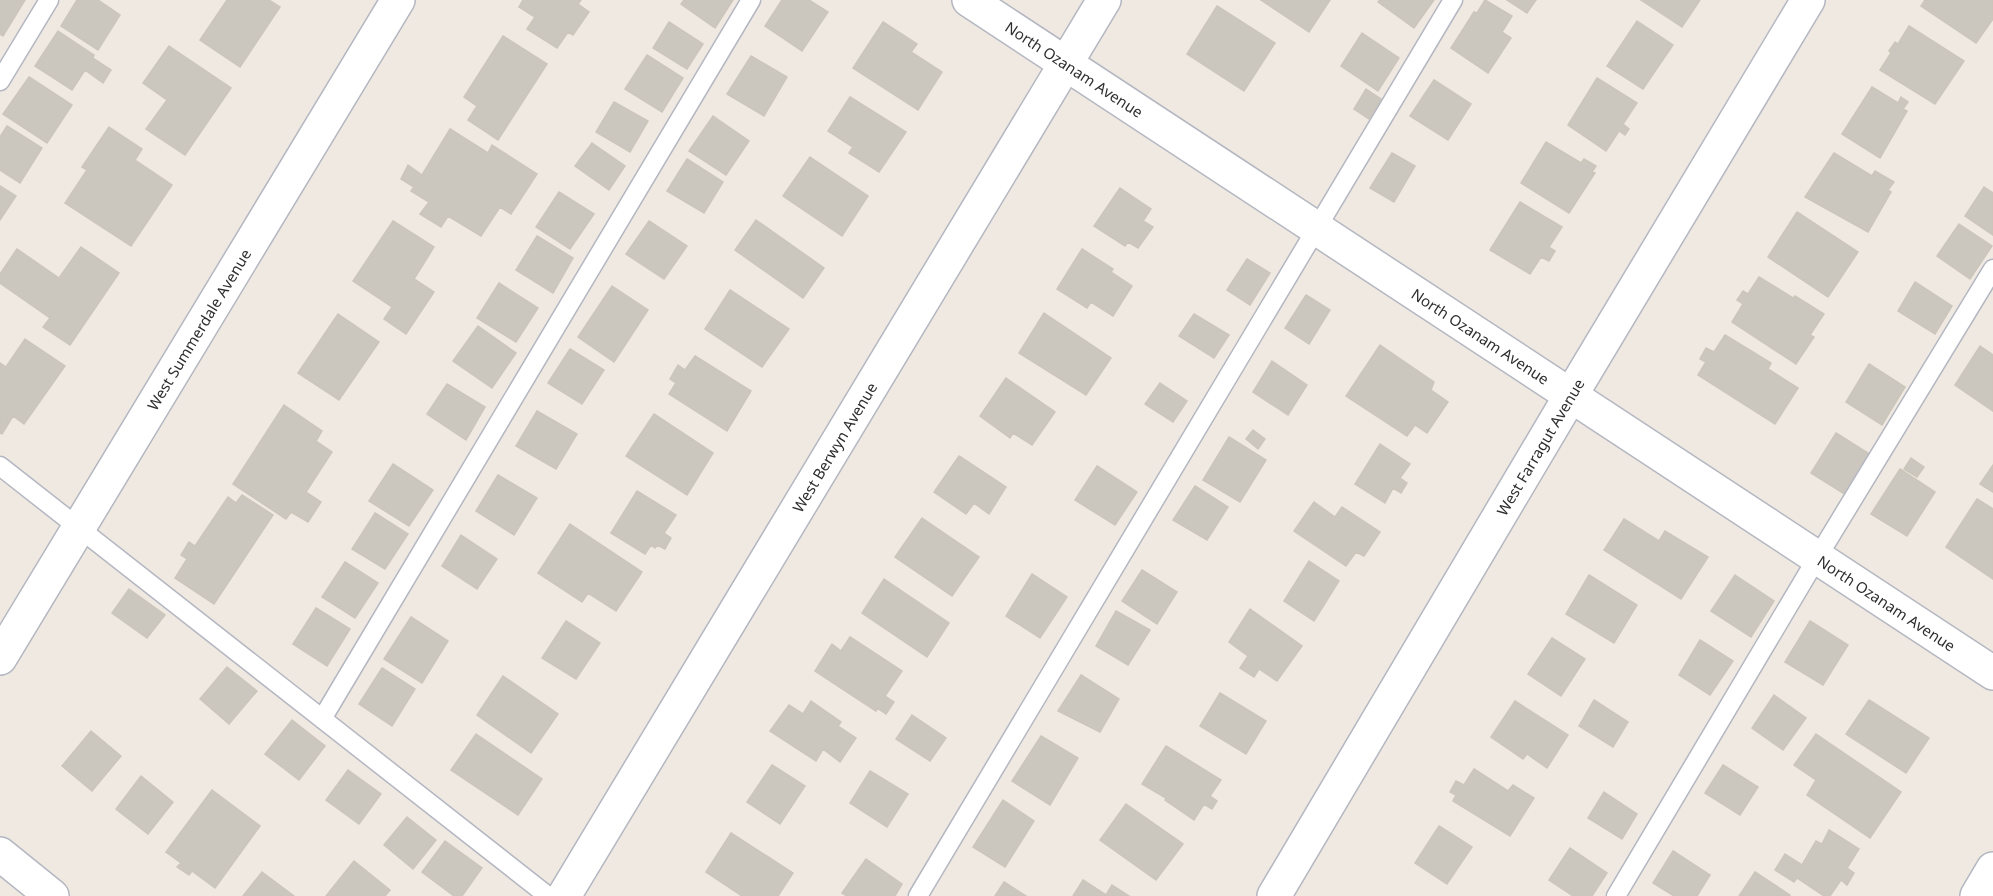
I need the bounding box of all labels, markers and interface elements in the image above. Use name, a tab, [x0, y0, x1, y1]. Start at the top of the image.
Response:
street label: North Ozanam Avenue	[1002, 17, 1147, 122]
street label: West Summerdale Avenue	[142, 245, 255, 414]
street label: North Ozanam Avenue	[1408, 284, 1553, 389]
street label: West Farragut Avenue	[1492, 375, 1589, 519]
street label: West Berwyn Avenue	[788, 378, 881, 516]
street label: North Ozanam Avenue	[1814, 551, 1959, 656]

